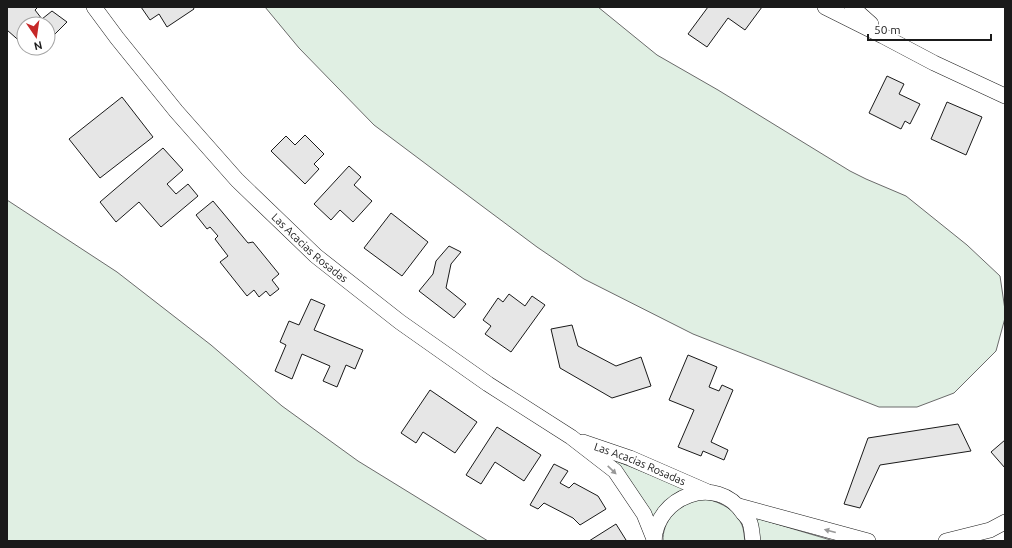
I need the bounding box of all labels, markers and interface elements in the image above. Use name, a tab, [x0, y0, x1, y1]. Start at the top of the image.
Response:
north arrow	[16, 16, 56, 56]
scale bar	[868, 16, 991, 42]
text: 50 m	[874, 23, 901, 36]
text: N	[33, 39, 44, 53]
street label: Las Acacias Rosadas	[269, 211, 350, 285]
street label: Las Acacias Rosadas	[592, 440, 688, 488]
one-way arrow	[607, 466, 617, 475]
one-way arrow	[824, 528, 836, 534]

